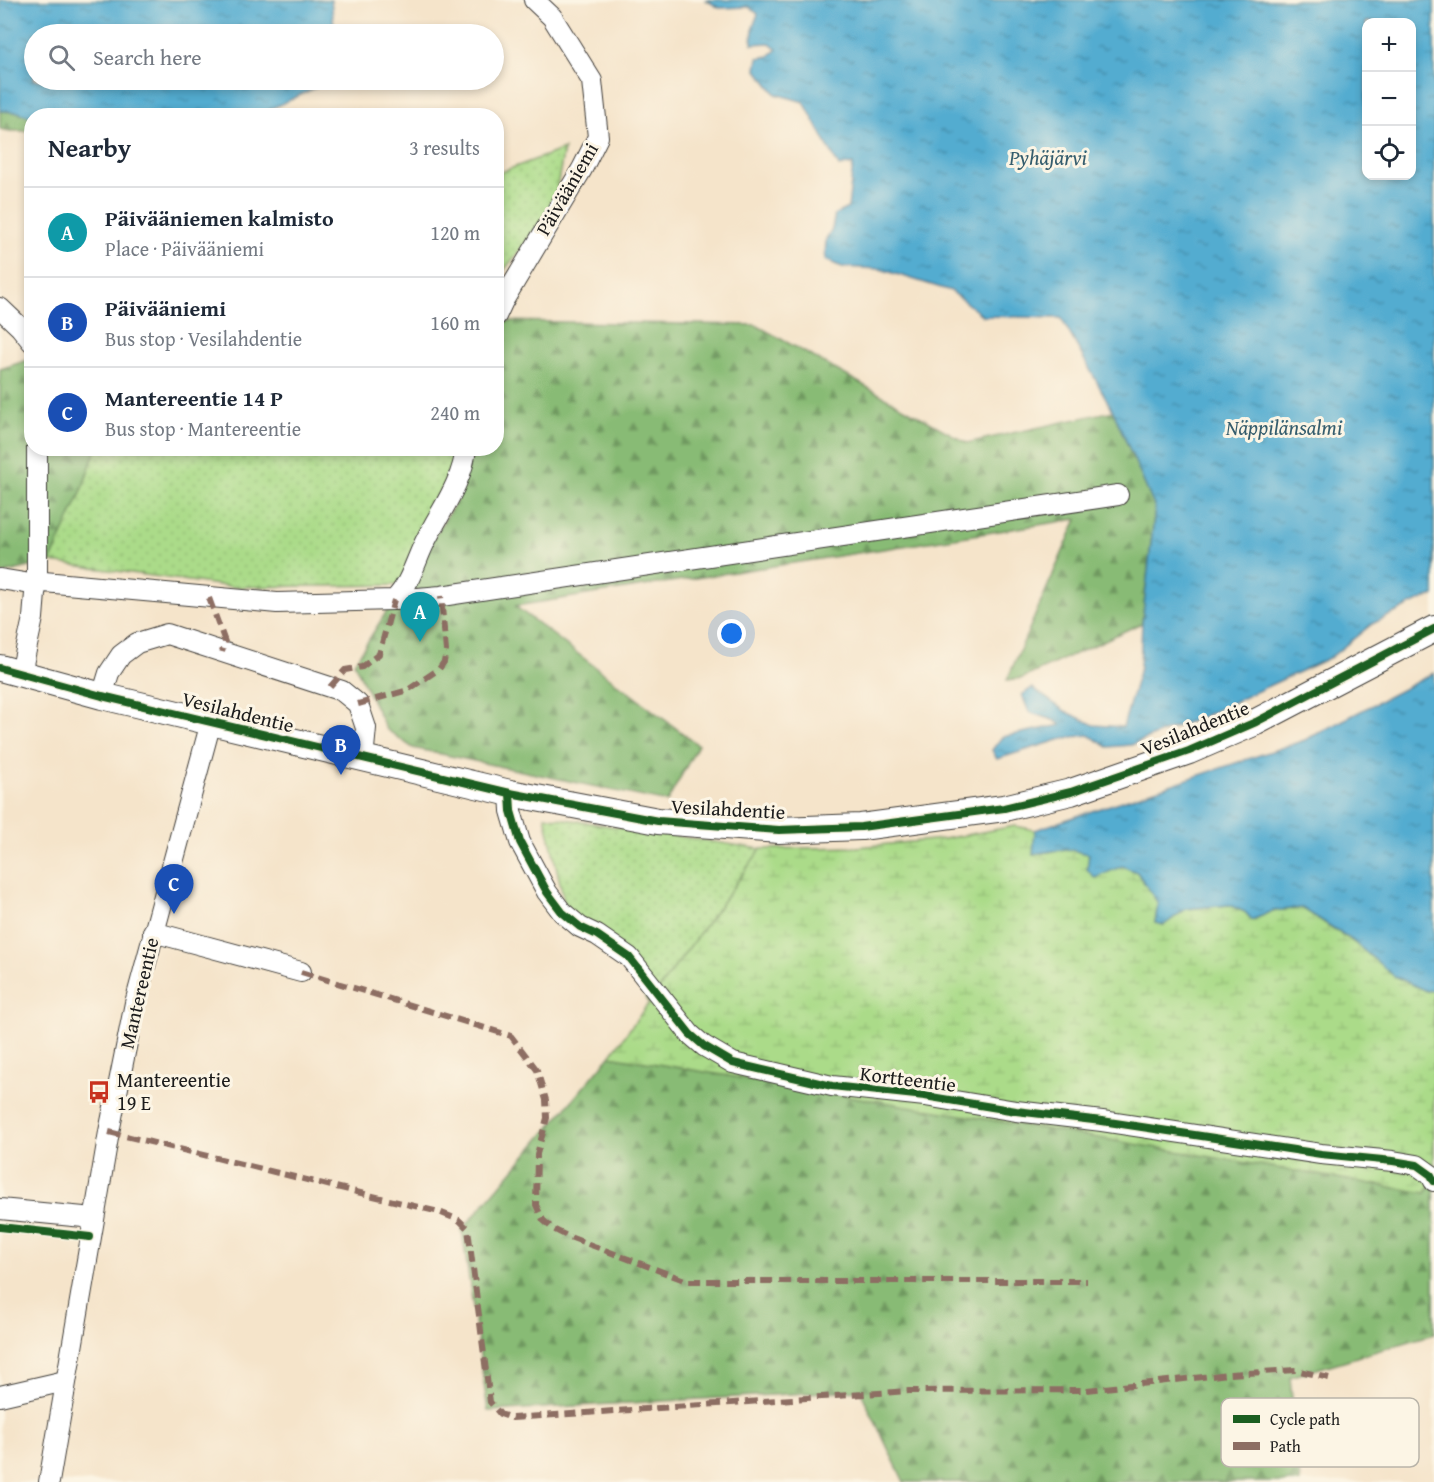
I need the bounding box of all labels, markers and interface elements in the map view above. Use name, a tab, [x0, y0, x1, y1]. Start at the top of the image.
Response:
map controls	[1362, 18, 1416, 180]
button: +	[1362, 18, 1416, 72]
search box	[24, 24, 504, 90]
icon: search	[45, 41, 78, 74]
text: Search here	[93, 41, 202, 73]
button: −	[1362, 72, 1416, 126]
button: locate	[1362, 126, 1416, 180]
text: Nearby	[48, 128, 131, 167]
text: 3 results	[409, 133, 480, 162]
street label: Päivääniemi	[528, 137, 605, 241]
water label: Pyhäjärvi	[1008, 142, 1088, 173]
text: Päivääniemen kalmisto	[105, 202, 334, 234]
text: A	[61, 218, 74, 247]
text: 120 m	[430, 218, 480, 247]
text: Place · Päivääniemi	[105, 234, 264, 263]
text: Päivääniemi	[105, 292, 226, 324]
text: B	[61, 308, 74, 337]
text: 160 m	[430, 308, 480, 337]
text: Bus stop · Vesilahdentie	[105, 324, 302, 353]
text: Mantereentie 14 P	[105, 382, 283, 414]
text: C	[62, 398, 73, 427]
text: 240 m	[430, 398, 480, 427]
water label: Näppilänsalmi	[1225, 412, 1343, 443]
text: Bus stop · Mantereentie	[105, 414, 301, 443]
pin: A	[400, 592, 440, 642]
your location	[717, 619, 746, 648]
street label: Vesilahdentie	[179, 684, 297, 739]
street label: Vesilahdentie	[1136, 693, 1253, 762]
pin: B	[322, 726, 360, 775]
street label: Vesilahdentie	[670, 791, 786, 826]
pin: C	[154, 864, 194, 914]
street label: Mantereentie	[112, 934, 165, 1051]
street label: Kortteentie	[858, 1058, 958, 1099]
place label: Mantereentie 19 E	[117, 1065, 231, 1117]
bus stop icon: Mantereentie 19 E	[86, 1079, 112, 1105]
legend	[1221, 1398, 1419, 1467]
text: Cycle path	[1270, 1407, 1340, 1431]
text: Path	[1270, 1434, 1301, 1458]

